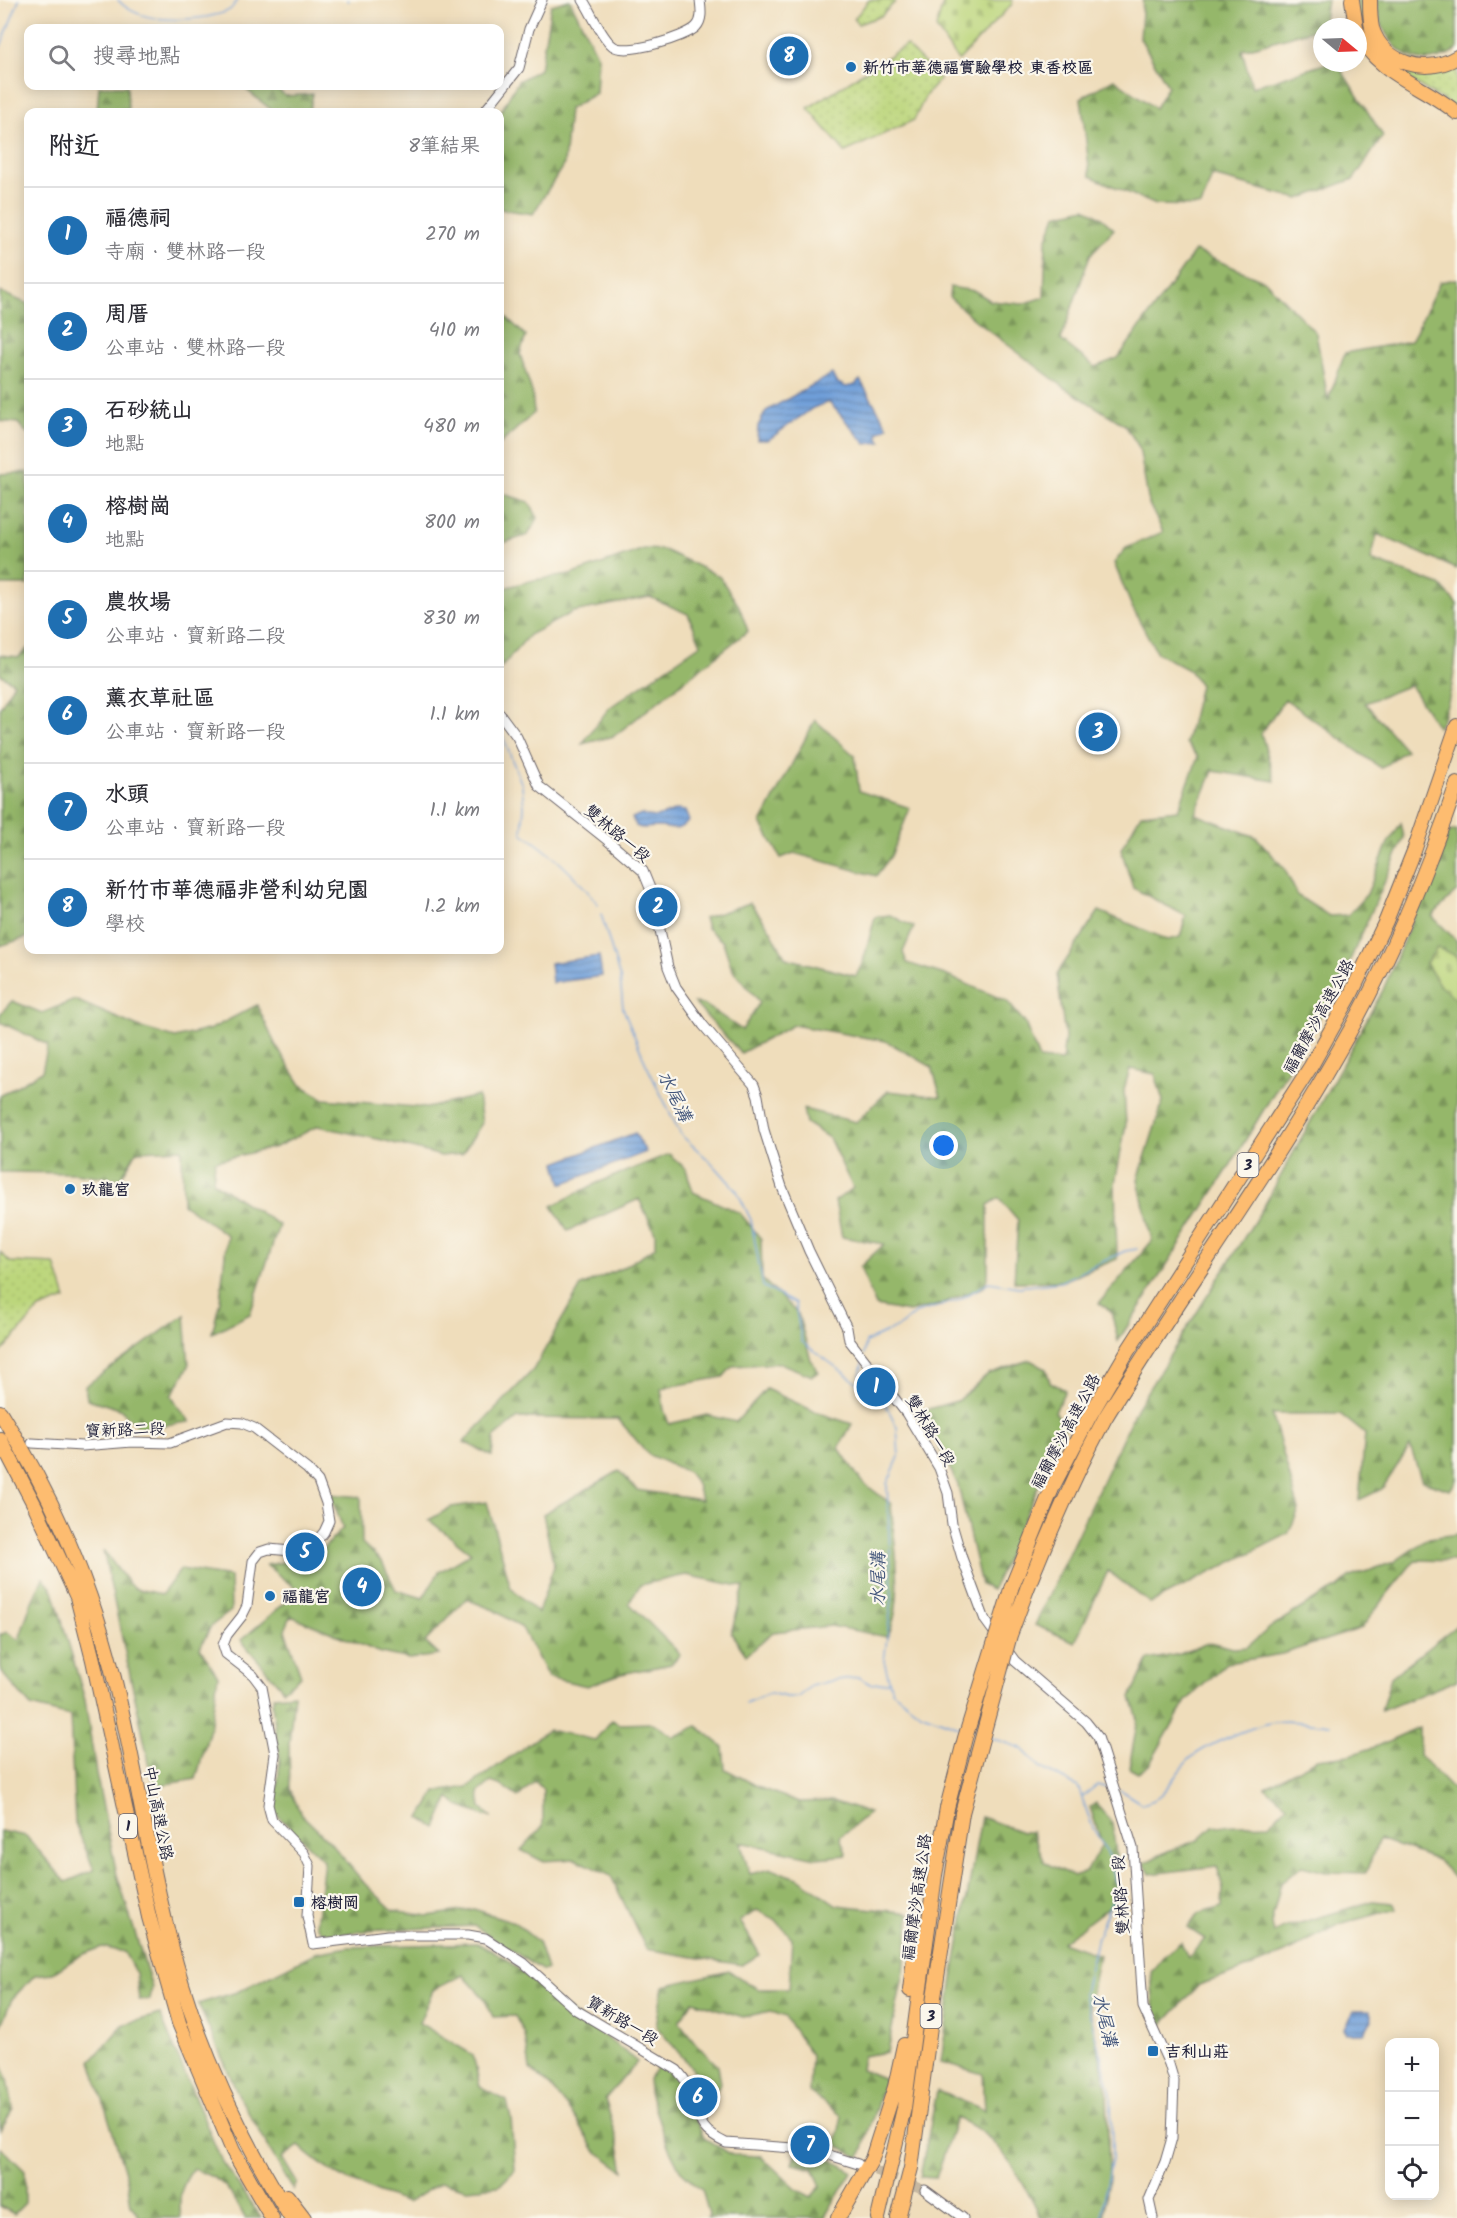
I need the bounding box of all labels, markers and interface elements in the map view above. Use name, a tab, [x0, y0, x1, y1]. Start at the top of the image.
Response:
north arrow	[1313, 18, 1367, 72]
search box	[24, 24, 504, 90]
pin: 8	[770, 34, 808, 78]
text: 搜尋地點	[93, 40, 181, 75]
icon: search	[45, 41, 78, 74]
place label: 新竹市華德福實驗學校 東香校區	[863, 56, 1093, 81]
marker: 新竹市華德福實驗學校 東香校區	[844, 60, 858, 74]
text: 附近	[48, 126, 100, 168]
text: 8筆結果	[408, 131, 480, 163]
text: 福德祠	[105, 202, 171, 237]
text: 1	[64, 219, 71, 251]
text: 270 m	[425, 219, 480, 251]
text: 寺廟 · 雙林路一段	[105, 237, 266, 269]
text: 周厝	[105, 298, 149, 333]
text: 2	[62, 315, 73, 347]
text: 410 m	[429, 315, 480, 347]
text: 公車站 · 雙林路一段	[105, 333, 286, 365]
text: 石砂統山	[105, 394, 193, 429]
text: 3	[62, 411, 73, 443]
text: 480 m	[423, 411, 480, 443]
text: 地點	[105, 429, 145, 461]
text: 榕樹崗	[105, 490, 171, 525]
text: 4	[62, 507, 73, 539]
text: 800 m	[424, 507, 480, 539]
text: 地點	[105, 525, 145, 557]
text: 農牧場	[105, 586, 171, 621]
text: 5	[62, 603, 73, 635]
text: 830 m	[423, 603, 480, 635]
text: 公車站 · 寶新路二段	[105, 621, 286, 653]
text: 薰衣草社區	[105, 682, 215, 717]
text: 6	[62, 699, 73, 731]
text: 1.1 km	[429, 699, 480, 731]
pin: 3	[1078, 710, 1118, 754]
text: 公車站 · 寶新路一段	[105, 717, 286, 749]
text: 水頭	[105, 778, 149, 813]
text: 7	[63, 795, 72, 827]
text: 1.1 km	[429, 795, 480, 827]
street label: 雙林路一段	[578, 799, 656, 869]
text: 公車站 · 寶新路一段	[105, 813, 286, 845]
text: 新竹市華德福非營利幼兒園	[105, 874, 369, 909]
pin: 2	[638, 884, 678, 930]
text: 8	[62, 891, 73, 923]
text: 1.2 km	[424, 891, 480, 923]
text: 學校	[105, 909, 145, 941]
street label: 福爾摩沙高速公路	[1277, 955, 1361, 1079]
water label: 水尾溝	[649, 1066, 699, 1129]
your location	[929, 1131, 958, 1160]
road number: 3	[1238, 1153, 1258, 1177]
place label: 玖龍宮	[82, 1178, 130, 1203]
marker: 玖龍宮	[63, 1182, 77, 1196]
pin: 1	[856, 1364, 896, 1410]
street label: 福爾摩沙高速公路	[1025, 1369, 1107, 1494]
street label: 雙林路一段	[898, 1390, 961, 1472]
street label: 寶新路二段	[85, 1417, 165, 1444]
pin: 5	[286, 1530, 324, 1574]
water label: 水尾溝	[865, 1550, 894, 1606]
pin: 4	[342, 1564, 382, 1610]
place label: 福龍宮	[282, 1585, 330, 1610]
marker: 福龍宮	[263, 1589, 277, 1603]
street label: 中山高速公路	[136, 1764, 179, 1863]
road number: 1	[119, 1814, 137, 1838]
street label: 福爾摩沙高速公路	[896, 1832, 939, 1962]
street label: 雙林路一段	[1106, 1854, 1137, 1936]
place label: 榕樹岡	[311, 1891, 359, 1916]
marker: 榕樹岡	[292, 1895, 306, 1909]
street label: 寶新路一段	[581, 1990, 663, 2053]
water label: 水尾溝	[1083, 1991, 1124, 2052]
road number: 3	[920, 2004, 942, 2028]
map controls	[1385, 2038, 1439, 2200]
button: +	[1385, 2038, 1439, 2092]
place label: 吉利山莊	[1165, 2040, 1229, 2065]
marker: 吉利山莊	[1146, 2044, 1160, 2058]
pin: 6	[678, 2074, 718, 2120]
button: −	[1385, 2092, 1439, 2146]
pin: 7	[790, 2122, 830, 2168]
button: locate	[1385, 2146, 1439, 2200]

